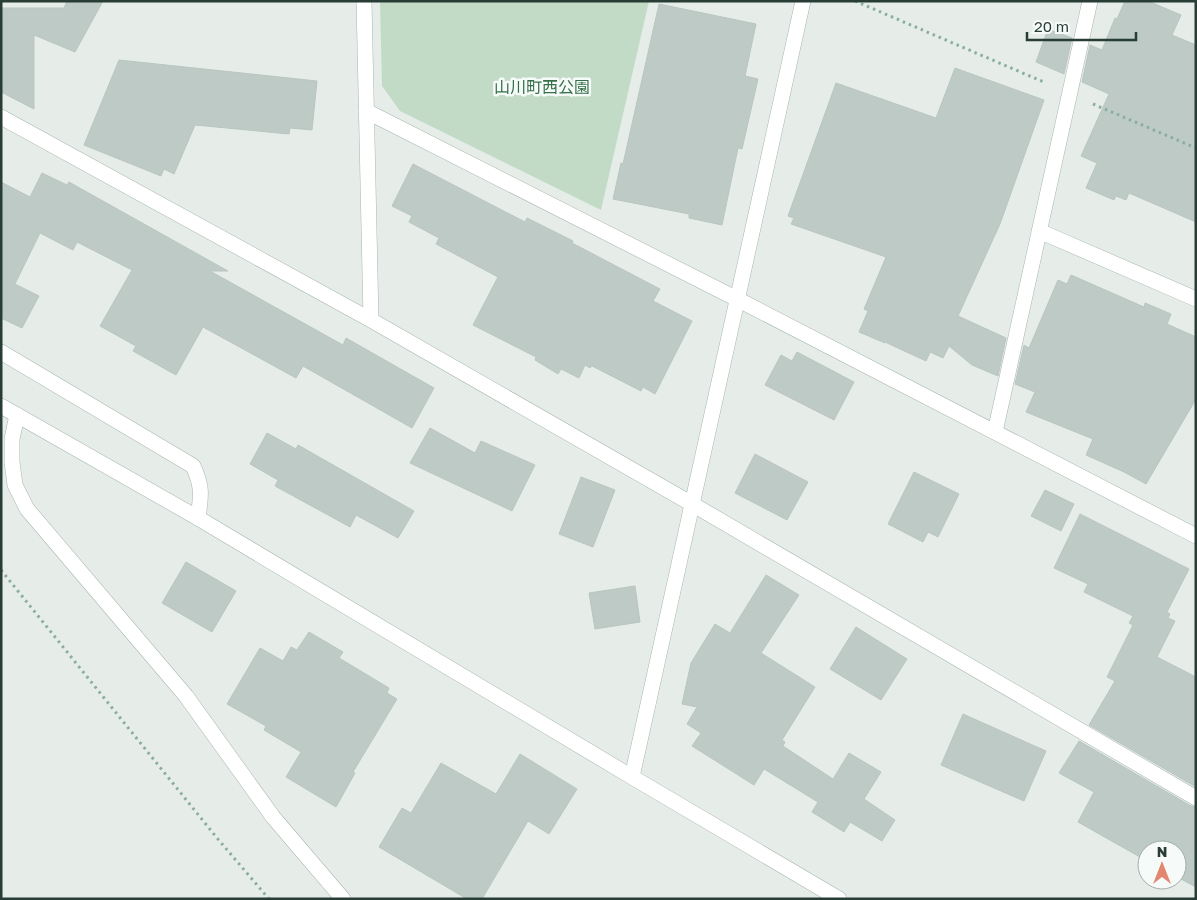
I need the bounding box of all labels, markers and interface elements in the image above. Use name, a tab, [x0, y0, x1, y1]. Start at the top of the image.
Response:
scale bar	[1027, 10, 1136, 42]
text: 20 m	[1034, 17, 1069, 35]
park label: 山川町西公園	[494, 77, 590, 97]
north arrow	[1137, 840, 1187, 890]
text: N	[1157, 843, 1167, 860]

